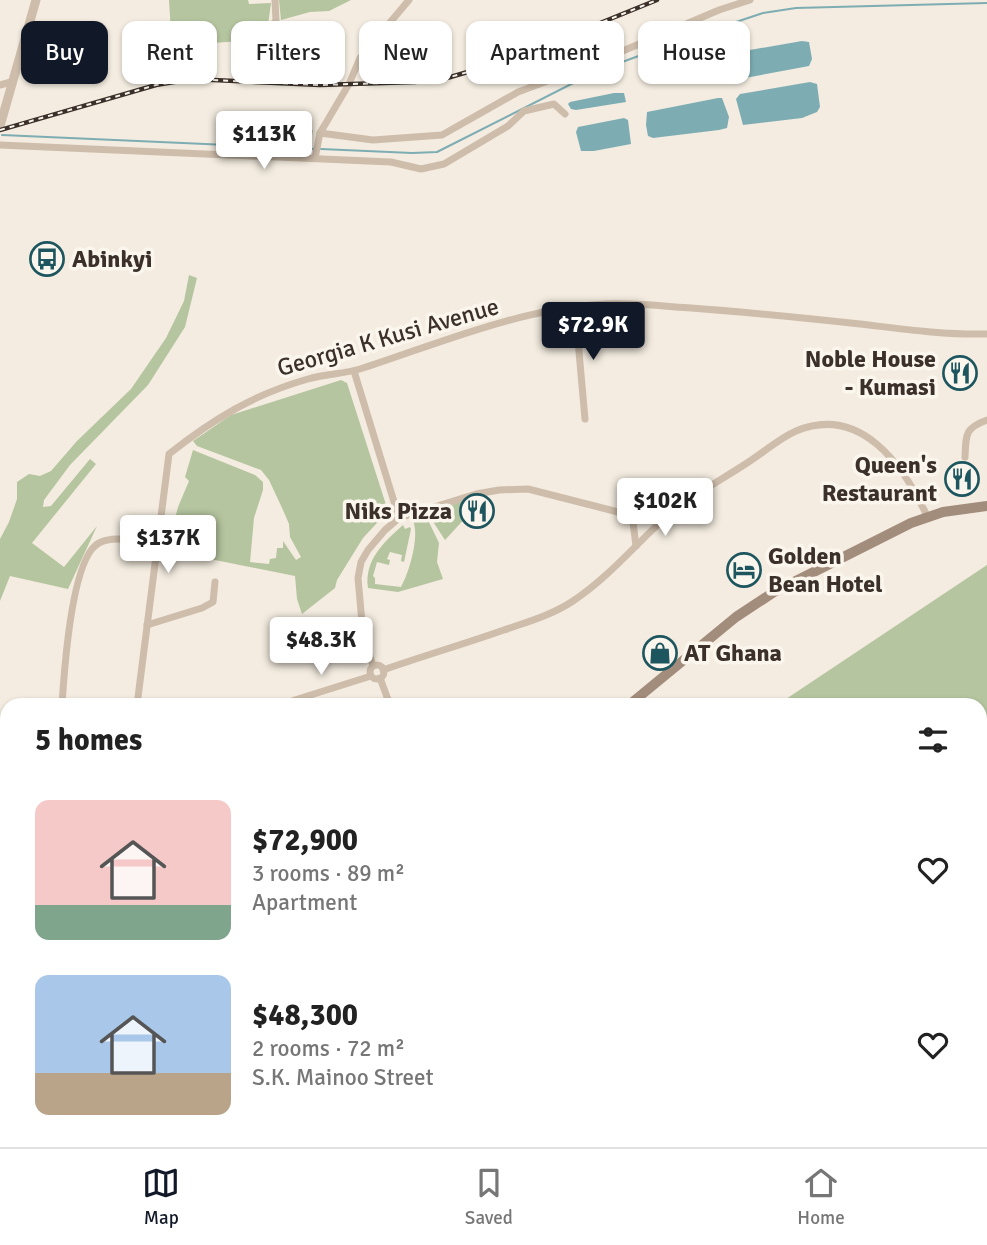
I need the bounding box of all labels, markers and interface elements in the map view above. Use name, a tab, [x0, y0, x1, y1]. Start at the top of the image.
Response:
chip: Buy	[21, 21, 108, 84]
chip: Rent	[122, 21, 217, 84]
chip: Filters	[231, 21, 345, 84]
chip: New	[359, 21, 452, 84]
chip: Apartment	[466, 21, 624, 84]
chip: House	[638, 21, 750, 84]
pin: $113K	[215, 111, 313, 171]
text: $113K	[232, 119, 296, 148]
bus stop icon: Abinkyi	[28, 240, 66, 278]
place label: Abinkyi	[72, 244, 152, 274]
street label: Georgia K Kusi Avenue	[274, 291, 502, 383]
pin: $72.9K	[536, 302, 650, 362]
text: $72.9K	[558, 310, 628, 339]
place label: Noble House - Kumasi	[805, 344, 936, 402]
restaurant icon: Noble House - Kumasi	[941, 354, 979, 392]
place label: Queen's Restaurant	[822, 450, 937, 508]
restaurant icon: Queen's Restaurant	[943, 460, 981, 498]
pin: $102K	[616, 478, 714, 538]
text: $102K	[633, 486, 697, 515]
restaurant icon: Niks Pizza	[458, 492, 496, 530]
place label: Niks Pizza	[345, 496, 452, 526]
pin: $137K	[119, 516, 217, 575]
text: $137K	[136, 523, 200, 552]
place label: Golden Bean Hotel	[768, 541, 883, 599]
hotel icon: Golden Bean Hotel	[725, 551, 763, 589]
pin: $48.3K	[264, 618, 378, 677]
text: $48.3K	[286, 625, 356, 654]
shop icon: AT Ghana	[641, 634, 679, 672]
place label: AT Ghana	[684, 638, 782, 668]
icon: filters	[914, 721, 952, 759]
text: 5 homes	[35, 722, 142, 759]
text: $72,900	[252, 822, 358, 859]
icon: home	[91, 828, 175, 912]
icon: heart	[914, 851, 952, 889]
text: 3 rooms · 89 m²	[252, 859, 405, 888]
text: Apartment	[252, 888, 357, 917]
text: $48,300	[252, 997, 358, 1034]
icon: home	[91, 1003, 175, 1087]
icon: heart	[914, 1026, 952, 1064]
text: 2 rooms · 72 m²	[252, 1034, 405, 1063]
text: S.K. Mainoo Street	[252, 1063, 434, 1092]
tab: Map	[142, 1164, 180, 1230]
tab: Saved	[465, 1164, 513, 1230]
tab: Home	[797, 1164, 845, 1230]

